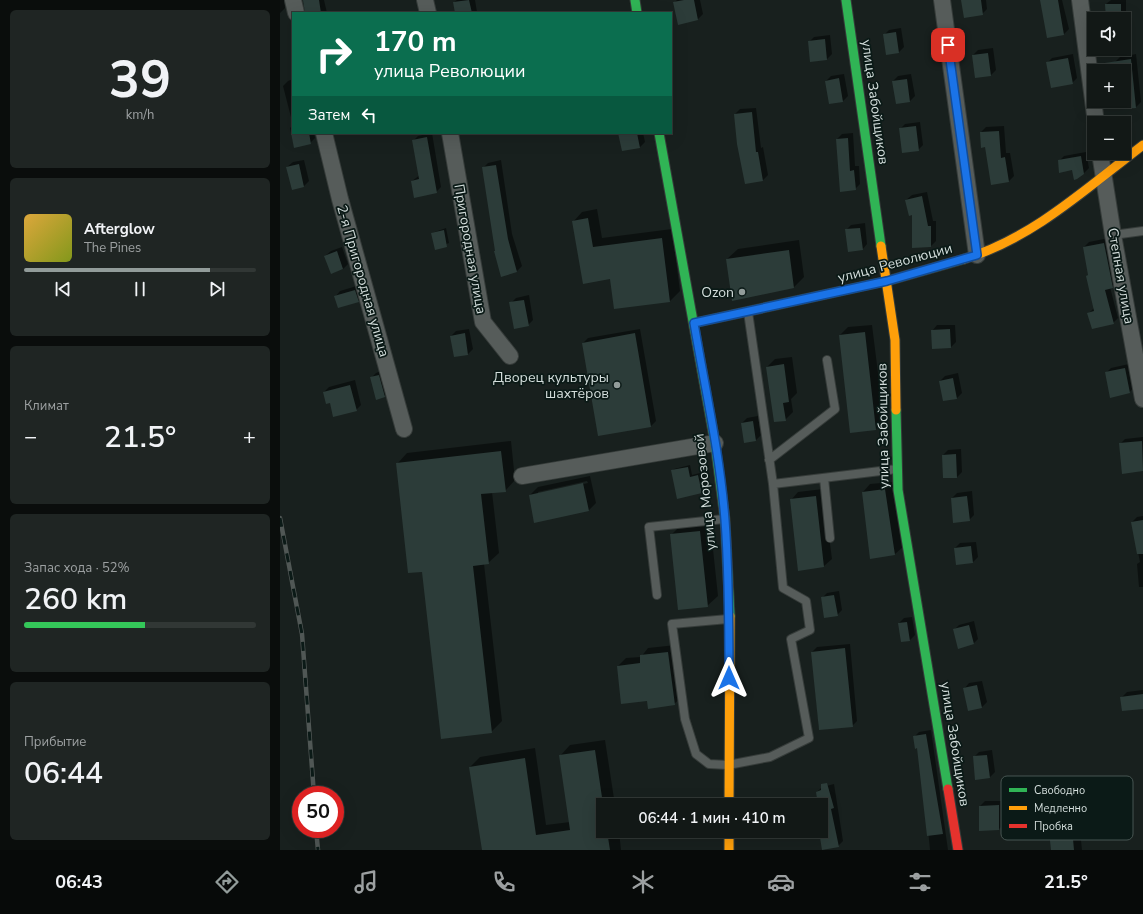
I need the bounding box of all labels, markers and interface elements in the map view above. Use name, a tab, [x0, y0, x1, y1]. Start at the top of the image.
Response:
map controls	[1087, 12, 1131, 160]
button: sound	[1087, 12, 1131, 56]
text: 170 m	[374, 23, 457, 61]
icon: right	[308, 28, 360, 80]
pin	[931, 28, 965, 62]
icon: arrive	[937, 34, 959, 56]
street label: улица Забойщиков	[857, 38, 893, 166]
text: 39	[109, 44, 171, 115]
text: улица Революции	[374, 59, 526, 83]
button: +	[1087, 64, 1131, 108]
icon: left	[358, 104, 380, 126]
text: Затем	[308, 105, 350, 125]
text: km/h	[126, 106, 154, 124]
button: −	[1087, 116, 1131, 160]
street label: Пригородная улица	[449, 183, 491, 315]
street label: 2-я Пригородная улица	[332, 203, 394, 359]
text: Afterglow	[84, 219, 155, 239]
street label: Степная улица	[1103, 226, 1139, 326]
text: The Pines	[84, 239, 141, 257]
street label: улица Революции	[836, 239, 954, 287]
icon: previous	[52, 278, 74, 300]
icon: pause	[129, 278, 151, 300]
icon: next	[206, 278, 228, 300]
place label: Ozon	[701, 283, 734, 302]
marker: Ozon	[737, 287, 747, 297]
street label: улица Забойщиков	[872, 363, 894, 489]
place label: Дворец культуры шахтёров	[493, 368, 609, 403]
marker: Дворец культуры шахтёров	[612, 380, 622, 390]
text: Климат	[24, 397, 69, 415]
text: 21.5°	[104, 417, 176, 458]
text: −	[24, 422, 37, 452]
text: +	[243, 422, 256, 452]
street label: улица Морозовой	[689, 433, 721, 551]
text: Запас хода · 52%	[24, 559, 130, 577]
text: 260 km	[24, 579, 127, 620]
position arrow	[708, 657, 750, 699]
street label: улица Забойщиков	[936, 680, 974, 808]
text: Прибытие	[24, 733, 86, 751]
text: 06:44	[24, 753, 103, 794]
legend	[1001, 776, 1133, 840]
text: Свободно	[1034, 783, 1085, 798]
speed limit sign: 50	[292, 786, 344, 838]
text: Медленно	[1034, 801, 1087, 816]
text: 06:44 · 1 мин · 410 m	[638, 808, 786, 828]
text: Пробка	[1034, 819, 1073, 834]
icon: directions	[213, 868, 241, 896]
icon: music	[352, 868, 380, 896]
icon: phone	[490, 868, 518, 896]
icon: climate	[629, 868, 657, 896]
icon: car	[767, 868, 795, 896]
icon: filters	[906, 868, 934, 896]
text: 06:43	[55, 870, 103, 894]
text: 21.5°	[1044, 870, 1088, 894]

